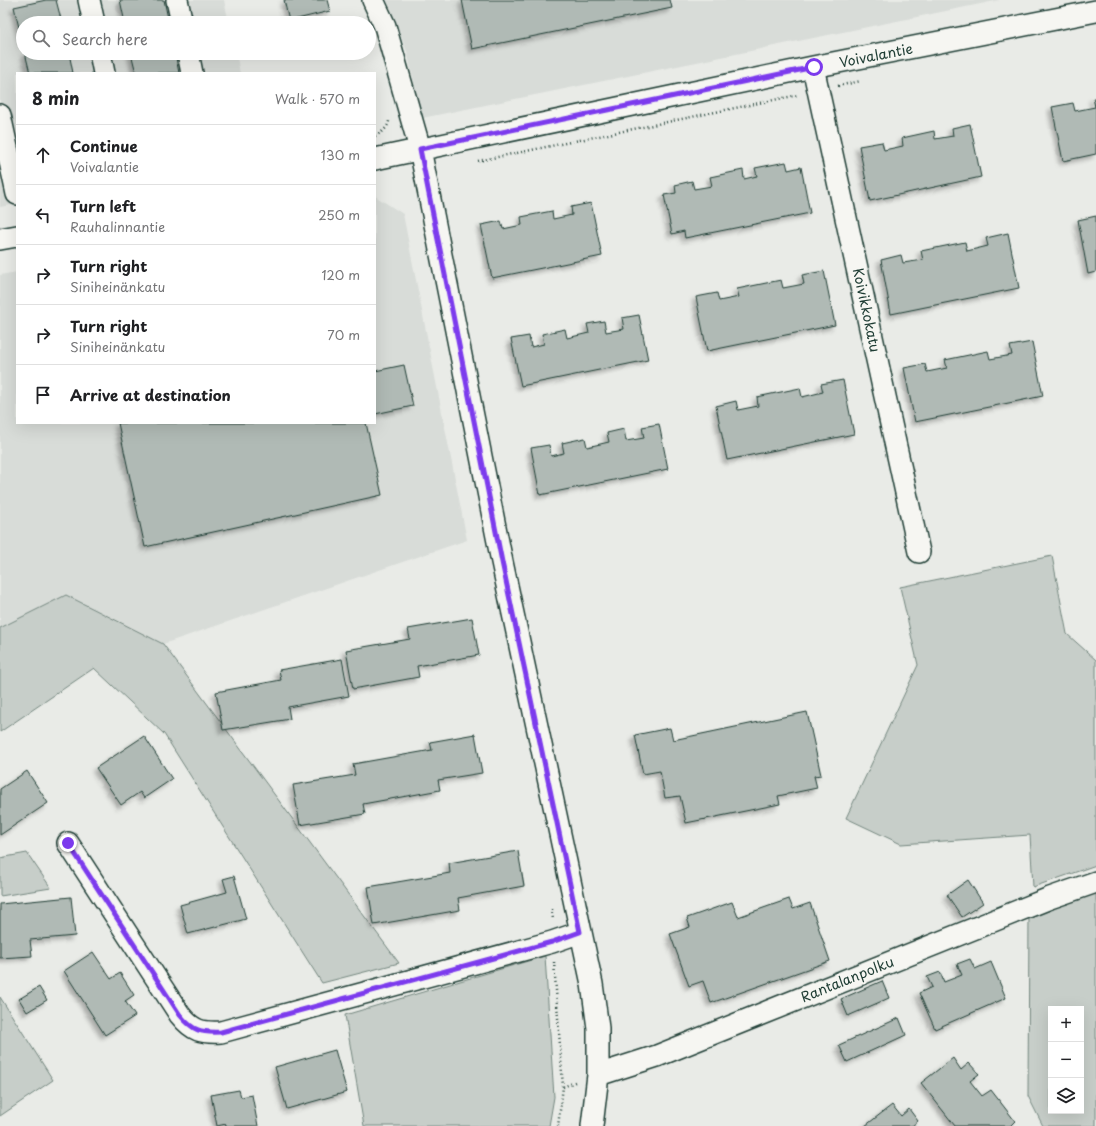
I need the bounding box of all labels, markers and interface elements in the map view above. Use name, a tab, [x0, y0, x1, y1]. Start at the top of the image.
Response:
search box	[16, 16, 376, 60]
icon: search	[30, 27, 52, 49]
text: Search here	[62, 27, 148, 50]
street label: Voivalantie	[838, 38, 914, 72]
route start	[805, 58, 823, 76]
text: 8 min	[32, 85, 80, 111]
text: Walk · 570 m	[275, 89, 360, 108]
text: Continue	[70, 134, 138, 157]
icon: ahead	[32, 144, 54, 166]
text: 130 m	[321, 145, 360, 164]
text: Voivalantie	[70, 157, 139, 176]
text: Turn left	[70, 194, 136, 217]
icon: left	[32, 204, 54, 226]
text: 250 m	[318, 205, 360, 224]
text: Rauhalinnantie	[70, 217, 165, 236]
text: Turn right	[70, 254, 147, 277]
icon: right	[32, 264, 54, 286]
text: 120 m	[321, 265, 360, 284]
street label: Koivikkokatu	[848, 266, 886, 354]
text: Siniheinänkatu	[70, 277, 165, 296]
text: Turn right	[70, 314, 147, 337]
icon: right	[32, 324, 54, 346]
text: 70 m	[327, 325, 360, 344]
text: Siniheinänkatu	[70, 337, 165, 356]
text: Arrive at destination	[70, 383, 231, 406]
icon: arrive	[32, 384, 54, 406]
route end	[59, 834, 77, 852]
street label: Rantalanpolku	[797, 951, 897, 1007]
map controls	[1048, 1006, 1084, 1114]
button: +	[1048, 1006, 1084, 1042]
button: −	[1048, 1042, 1084, 1078]
button: layers	[1048, 1078, 1084, 1114]

